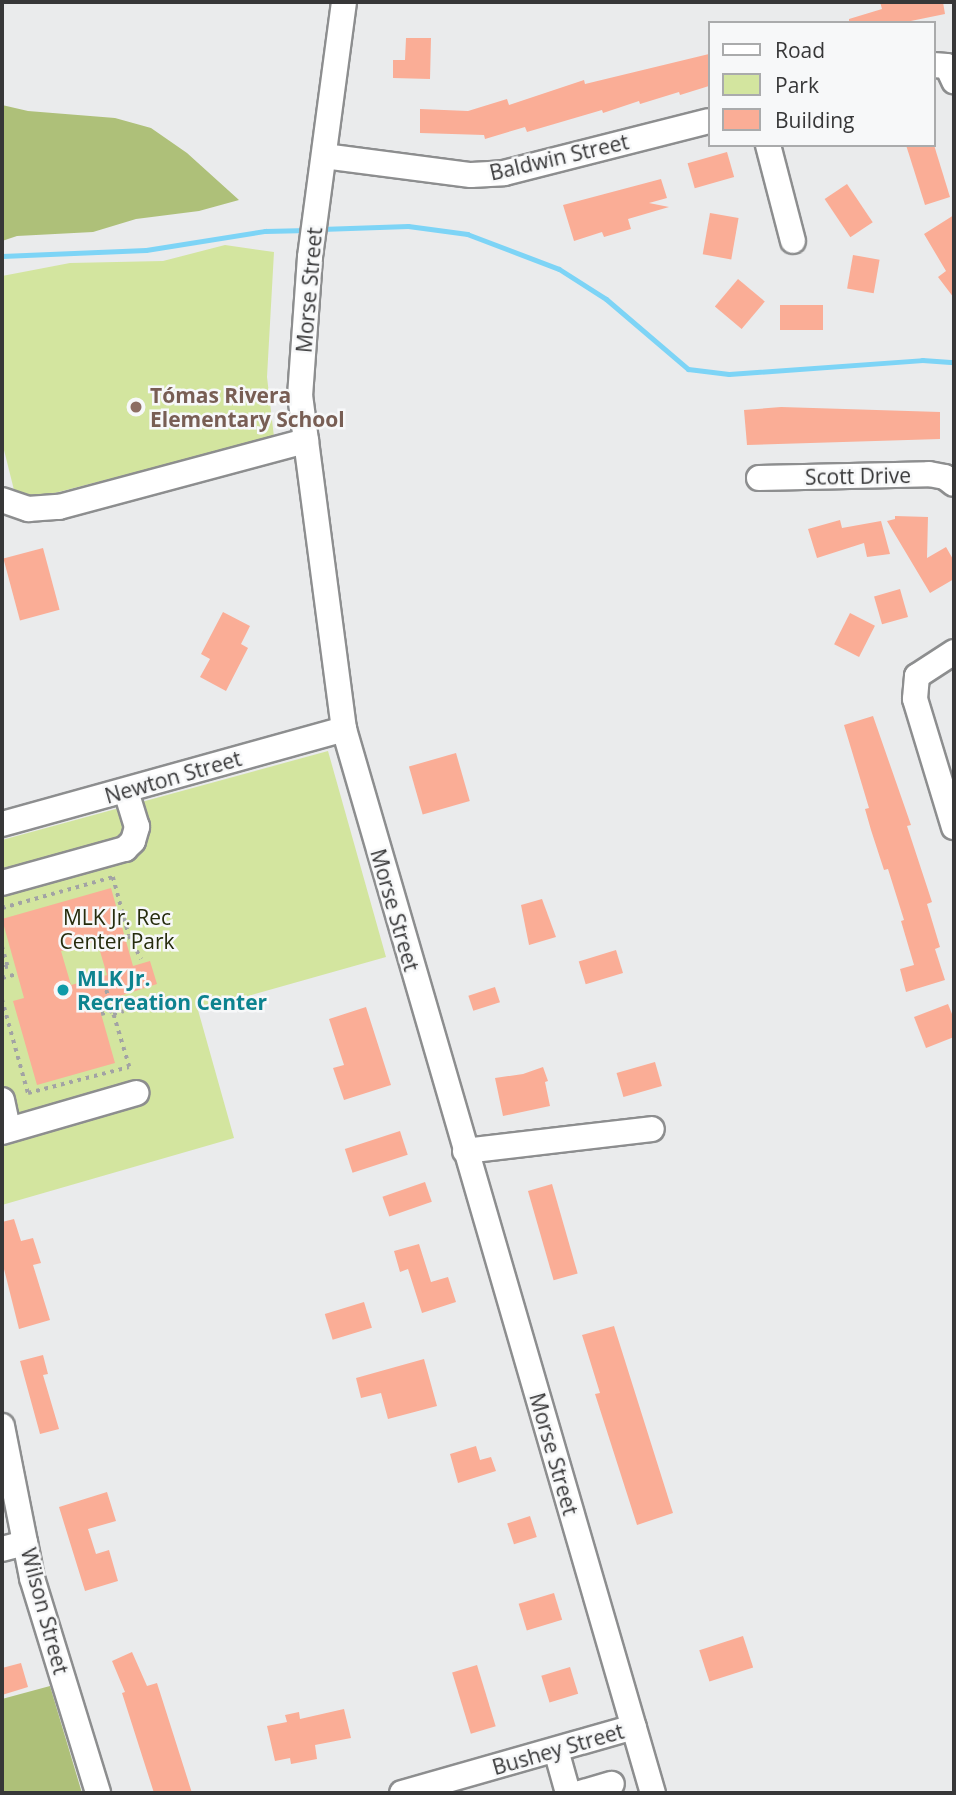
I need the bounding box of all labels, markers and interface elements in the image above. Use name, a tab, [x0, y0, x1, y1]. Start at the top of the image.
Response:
legend	[708, 21, 935, 147]
text: Road	[775, 36, 825, 64]
text: Park	[775, 71, 819, 99]
text: Building	[775, 106, 854, 134]
street label: Baldwin Street	[487, 129, 631, 185]
street label: Morse Street	[291, 226, 327, 354]
place label: Tómas Rivera Elementary School	[150, 382, 345, 432]
marker: Tómas Rivera Elementary School	[128, 399, 144, 415]
street label: Scott Drive	[805, 462, 911, 490]
street label: Newton Street	[102, 745, 244, 809]
street label: Morse Street	[366, 846, 424, 974]
park label: MLK Jr. Rec Center Park	[59, 904, 175, 954]
place label: MLK Jr. Recreation Center	[77, 965, 267, 1015]
marker: MLK Jr. Recreation Center	[55, 982, 71, 998]
street label: Morse Street	[525, 1390, 583, 1518]
street label: Wilson Street	[16, 1545, 74, 1677]
street label: Bushey Street	[489, 1718, 627, 1780]

